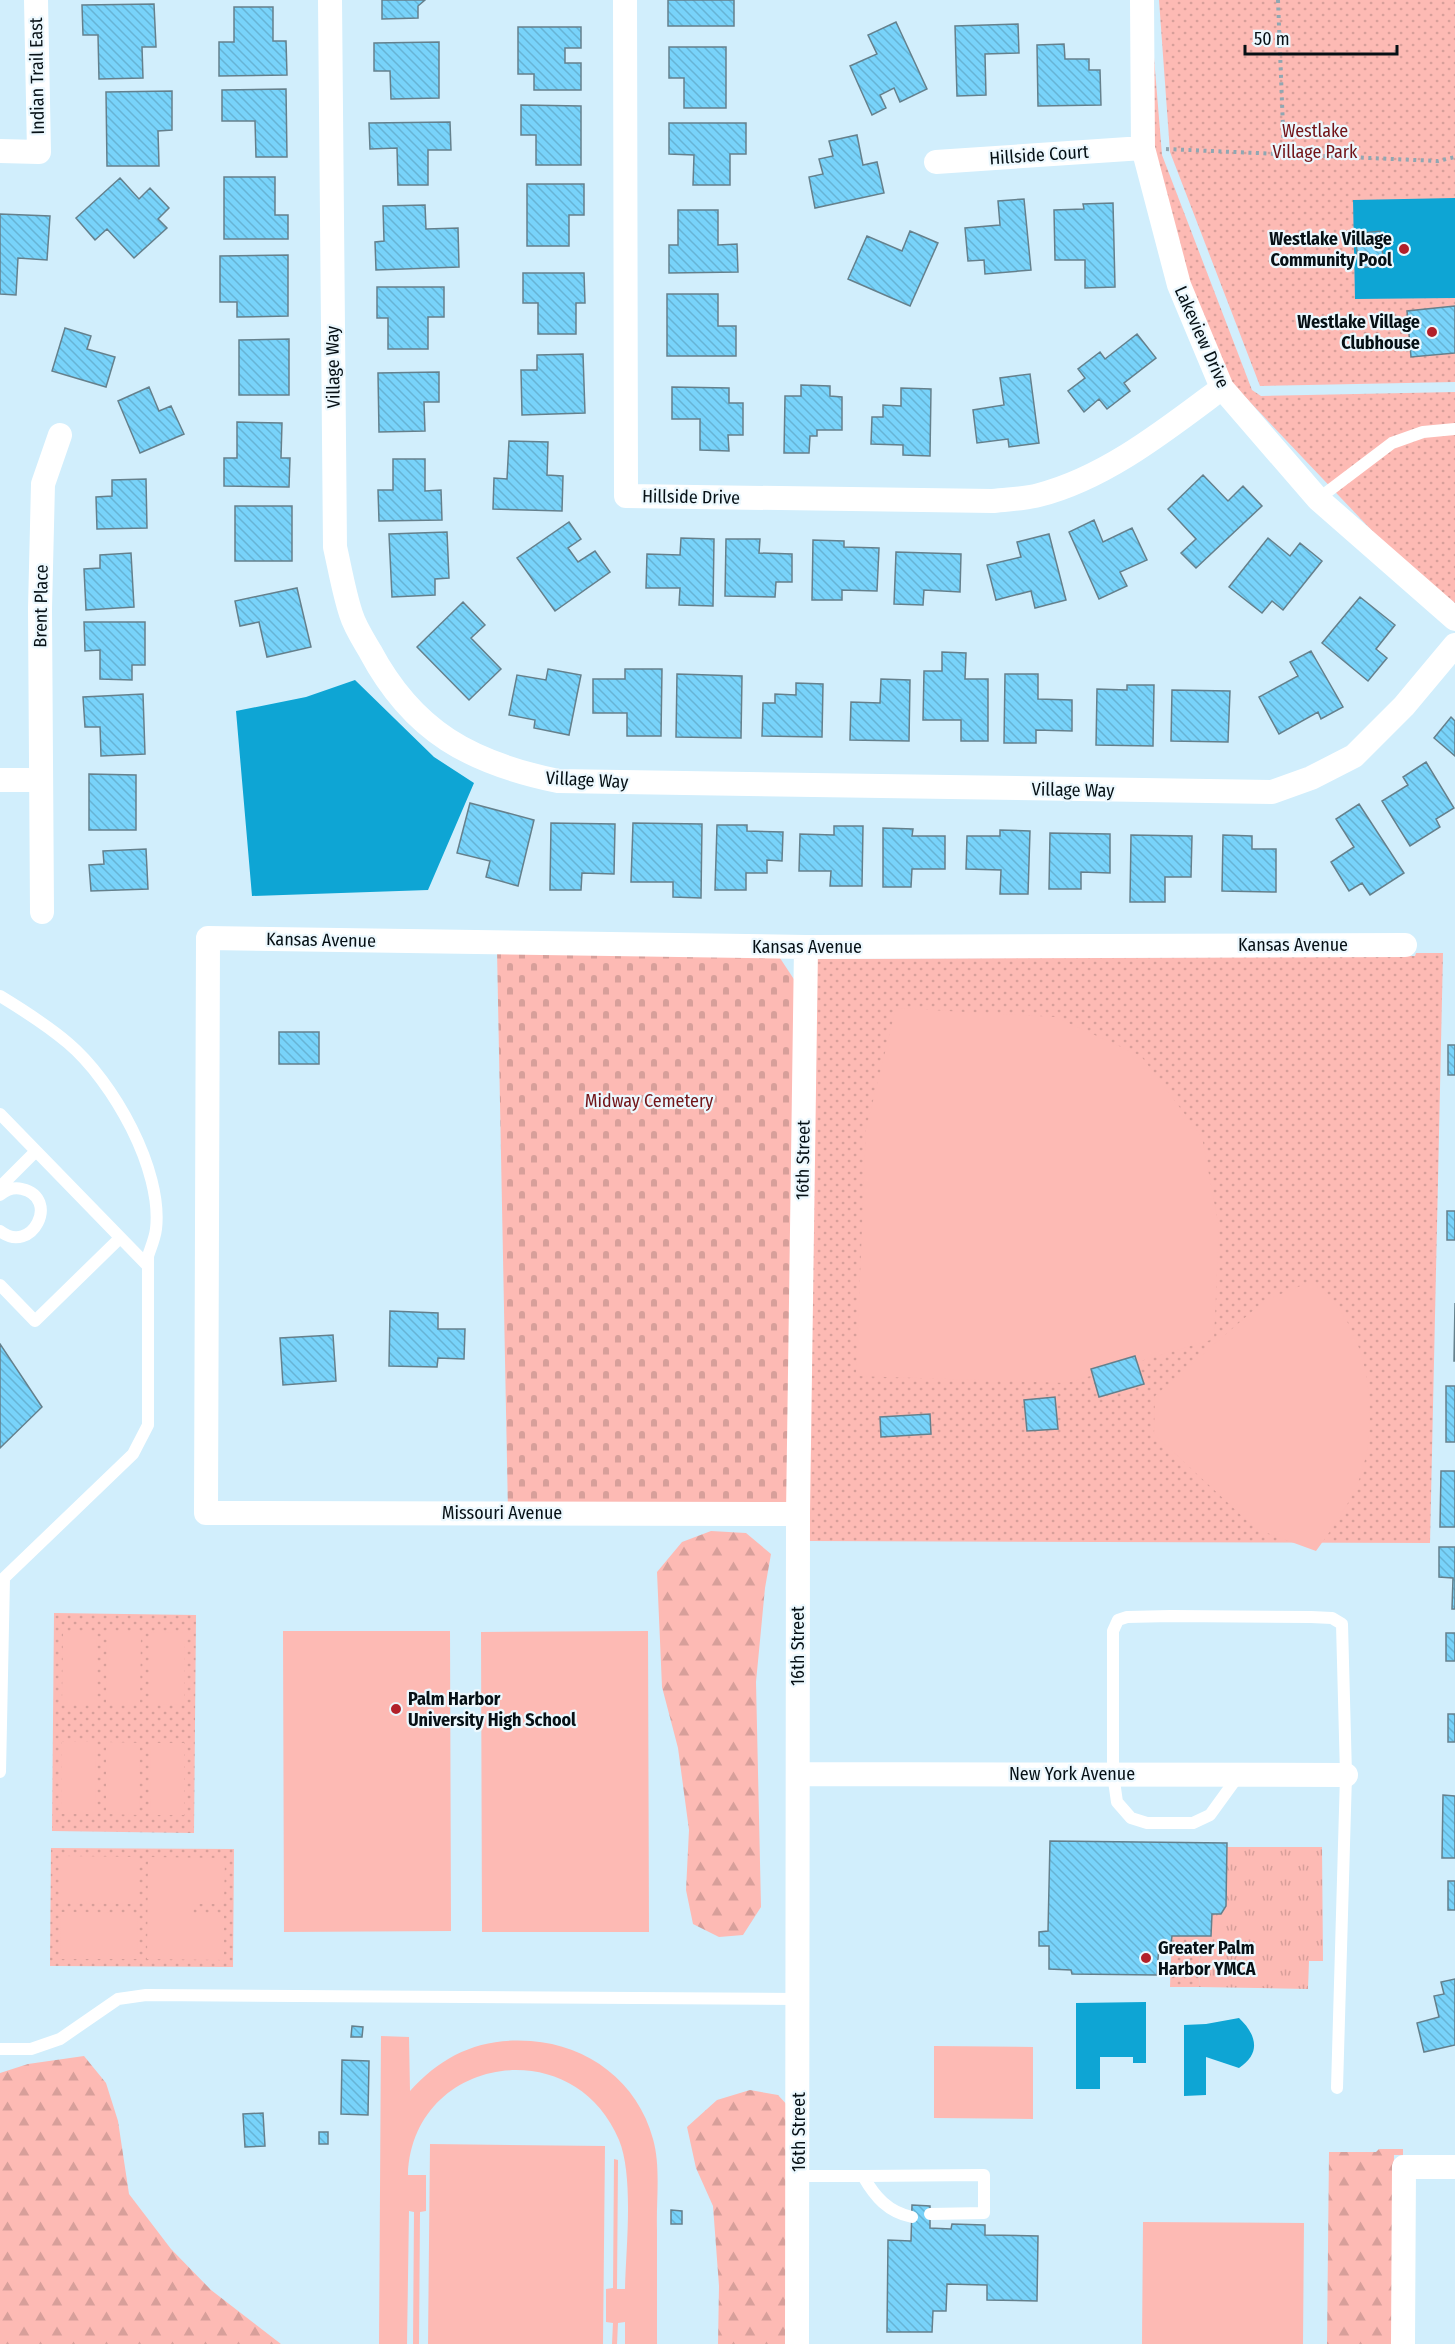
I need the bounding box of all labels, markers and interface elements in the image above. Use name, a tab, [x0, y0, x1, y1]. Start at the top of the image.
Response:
street label: Indian Trail East	[25, 17, 49, 135]
scale bar	[1245, 18, 1396, 56]
text: 50 m	[1254, 28, 1290, 50]
park label: Westlake Village Park	[1272, 120, 1358, 163]
street label: Hillside Court	[988, 141, 1090, 169]
place label: Westlake Village Community Pool	[1269, 228, 1392, 271]
marker: Westlake Village Community Pool	[1397, 242, 1411, 256]
street label: Lakeview Drive	[1170, 283, 1234, 391]
place label: Westlake Village Clubhouse	[1297, 311, 1420, 354]
marker: Westlake Village Clubhouse	[1425, 325, 1439, 339]
street label: Village Way	[321, 326, 345, 408]
street label: Hillside Drive	[642, 485, 740, 509]
street label: Brent Place	[29, 564, 53, 648]
street label: Village Way	[545, 767, 629, 793]
street label: Village Way	[1032, 778, 1114, 802]
street label: Kansas Avenue	[266, 928, 376, 952]
street label: Kansas Avenue	[1238, 934, 1348, 956]
street label: Kansas Avenue	[752, 936, 862, 958]
park label: Midway Cemetery	[585, 1090, 713, 1112]
street label: 16th Street	[791, 1120, 815, 1200]
street label: Missouri Avenue	[442, 1502, 562, 1524]
street label: 16th Street	[787, 1606, 809, 1686]
place label: Palm Harbor University High School	[408, 1688, 576, 1731]
marker: Palm Harbor University High School	[389, 1702, 403, 1716]
street label: New York Avenue	[1009, 1763, 1135, 1785]
place label: Greater Palm Harbor YMCA	[1158, 1937, 1256, 1980]
marker: Greater Palm Harbor YMCA	[1139, 1951, 1153, 1965]
street label: 16th Street	[788, 2092, 810, 2172]

